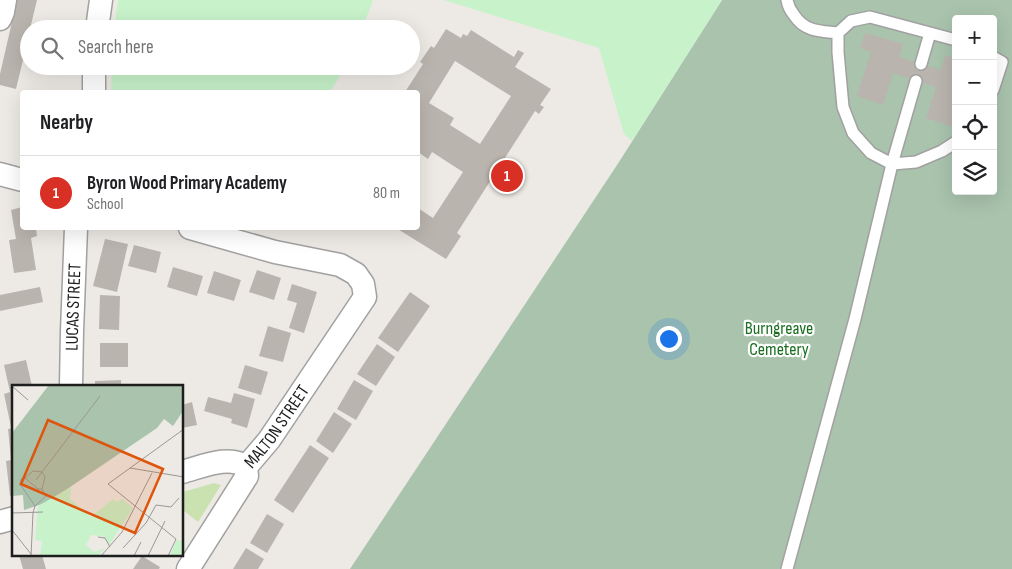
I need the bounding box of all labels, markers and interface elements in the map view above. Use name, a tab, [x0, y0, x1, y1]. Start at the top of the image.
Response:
map controls	[952, 15, 997, 195]
button: +	[952, 15, 997, 60]
search box	[20, 20, 420, 75]
icon: search	[38, 34, 66, 62]
text: Search here	[78, 36, 154, 59]
button: −	[952, 60, 997, 105]
button: locate	[952, 105, 997, 150]
text: Nearby	[40, 110, 93, 135]
button: layers	[952, 150, 997, 195]
pin: 1	[491, 157, 523, 195]
text: Byron Wood Primary Academy	[87, 172, 287, 195]
text: 1	[53, 184, 59, 203]
text: 80 m	[373, 184, 400, 203]
text: School	[87, 195, 123, 214]
street label: LUCAS STREET	[62, 263, 86, 351]
park label: Burngreave Cemetery	[745, 318, 813, 360]
your location	[656, 326, 682, 352]
street label: MALTON STREET	[240, 381, 314, 472]
inset map	[12, 385, 184, 556]

